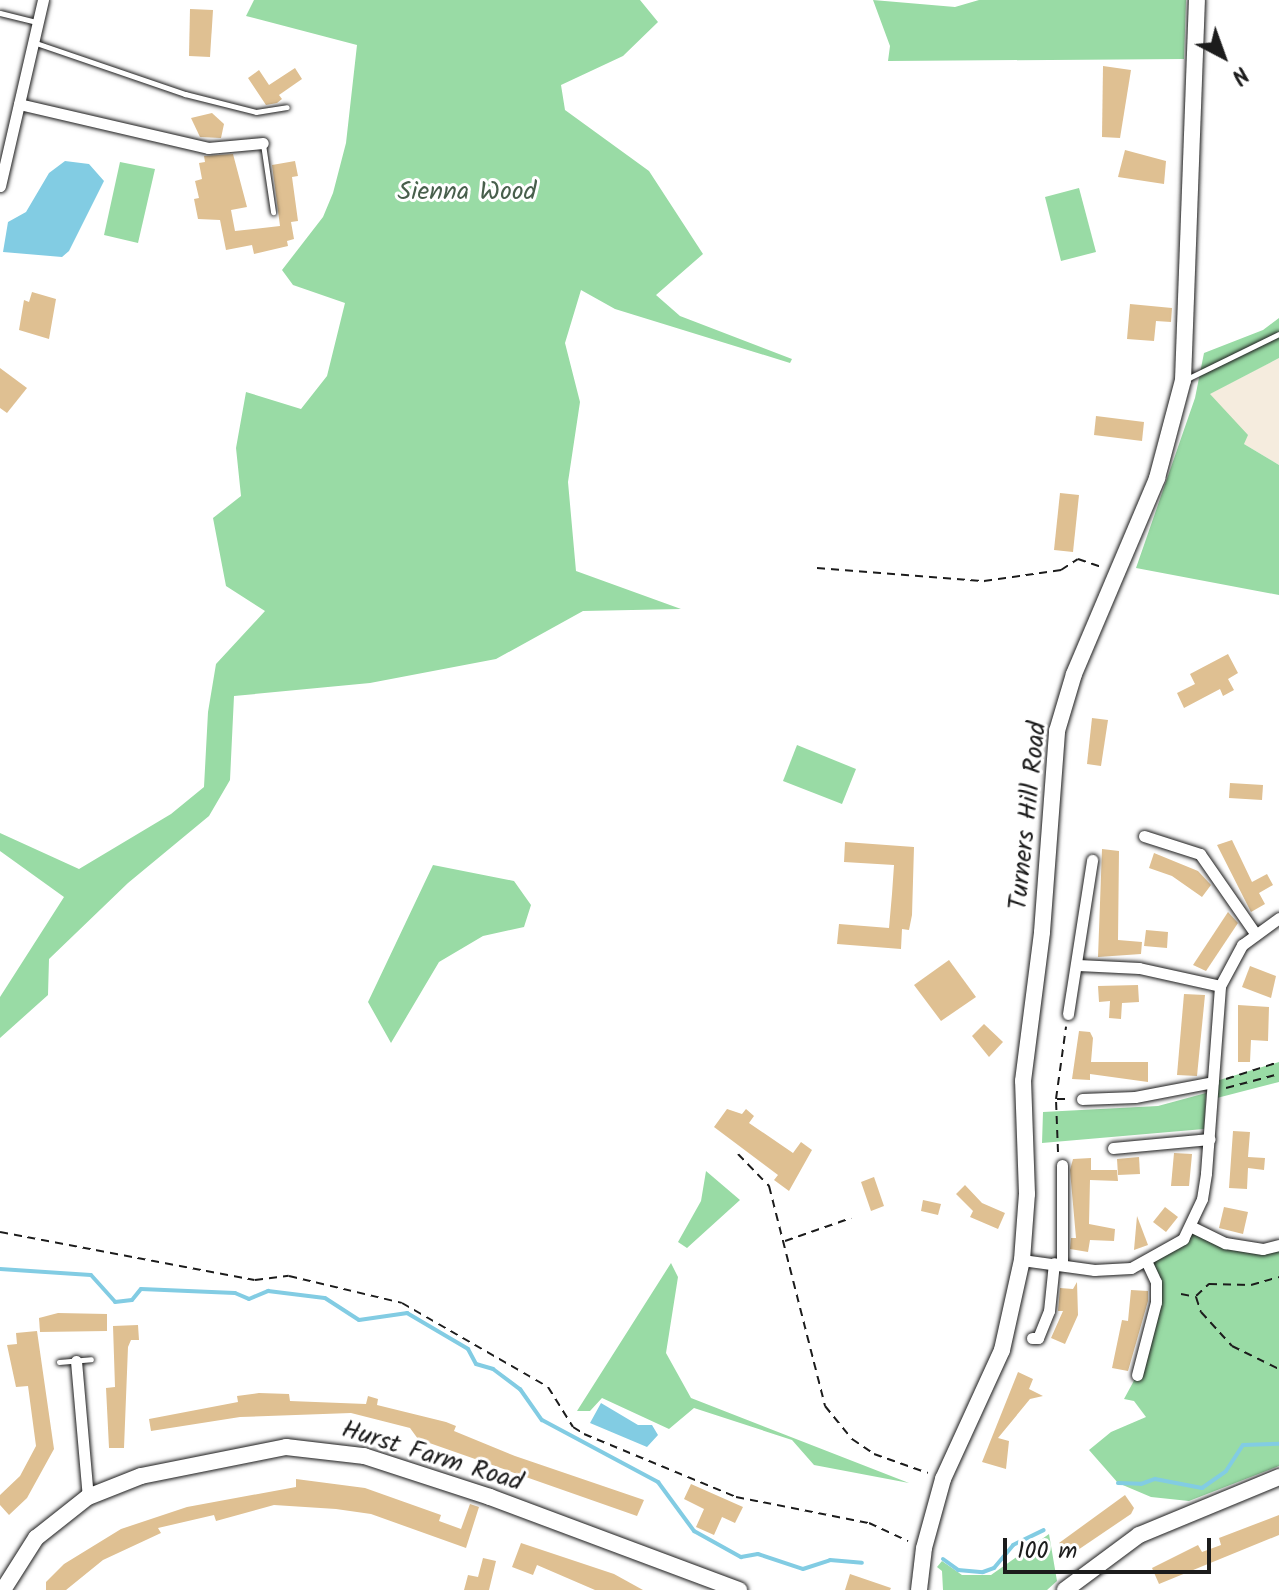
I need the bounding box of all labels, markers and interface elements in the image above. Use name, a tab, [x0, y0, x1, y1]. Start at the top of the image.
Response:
north arrow	[1183, 16, 1263, 96]
text: N	[1222, 57, 1256, 92]
park label: Sienna Wood	[398, 177, 536, 209]
street label: Turners Hill Road	[1004, 720, 1054, 912]
street label: Hurst Farm Road	[338, 1415, 526, 1499]
scale bar	[1007, 1522, 1215, 1572]
text: 100 m	[1017, 1532, 1077, 1571]

